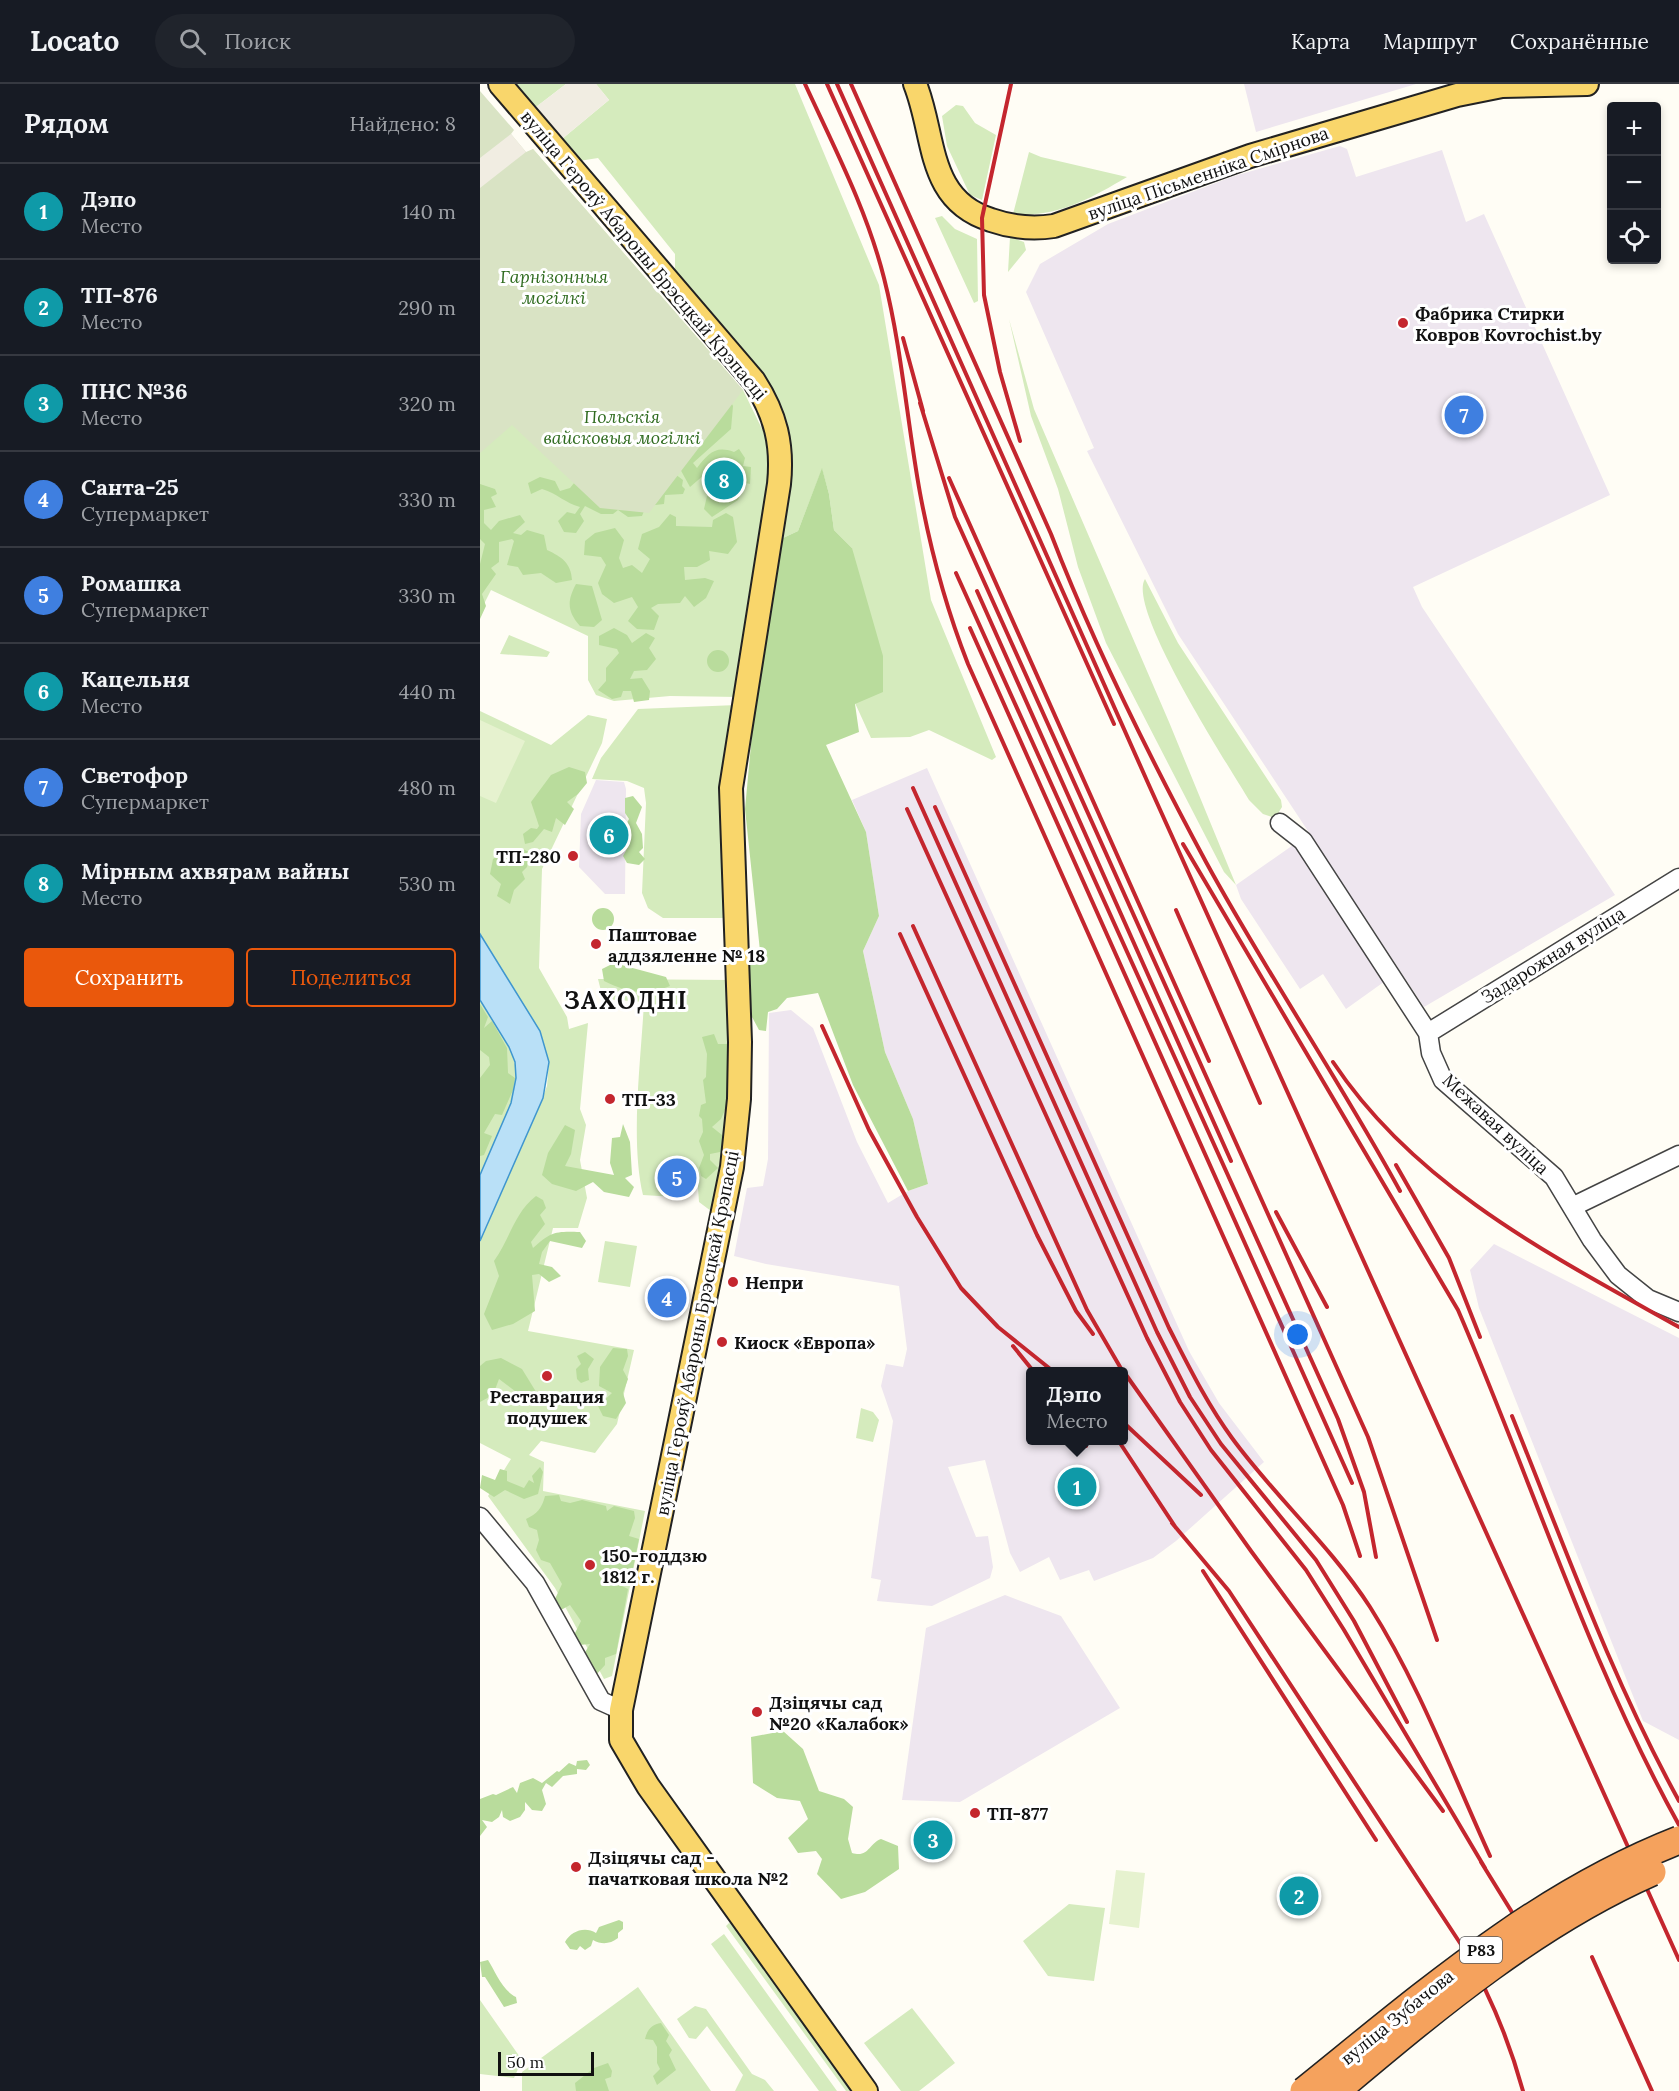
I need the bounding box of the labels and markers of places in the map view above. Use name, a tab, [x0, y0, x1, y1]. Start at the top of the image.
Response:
place label: Фабрика Стирки Ковров Kovrochist.by	[1415, 302, 1602, 346]
marker: Фабрика Стирки Ковров Kovrochist.by	[1396, 316, 1410, 330]
pin: 7	[1444, 392, 1484, 438]
pin: 8	[704, 458, 744, 502]
pin: 6	[590, 812, 628, 858]
place label: ТП-280	[496, 845, 561, 868]
marker: ТП-280	[566, 849, 580, 863]
place label: Паштовае аддзяленне № 18	[608, 923, 765, 967]
marker: Паштовае аддзяленне № 18	[589, 937, 603, 951]
place label: ТП-33	[622, 1088, 676, 1111]
marker: ТП-33	[603, 1092, 617, 1106]
pin: 5	[658, 1156, 696, 1200]
place label: Непри	[745, 1271, 803, 1294]
marker: Непри	[726, 1275, 740, 1289]
pin: 4	[648, 1276, 687, 1320]
place label: Киоск «Европа»	[734, 1331, 875, 1354]
marker: Киоск «Европа»	[715, 1335, 729, 1349]
marker: Реставрация подушек	[540, 1369, 554, 1383]
place label: Реставрация подушек	[490, 1385, 604, 1429]
pin: 1	[1058, 1464, 1096, 1510]
place label: 150-годдзю 1812 г.	[602, 1544, 708, 1588]
marker: 150-годдзю 1812 г.	[583, 1558, 597, 1572]
place label: Дзіцячы сад №20 «Калабок»	[769, 1691, 909, 1735]
marker: Дзіцячы сад №20 «Калабок»	[750, 1705, 764, 1719]
place label: ТП-877	[987, 1802, 1049, 1825]
marker: ТП-877	[968, 1806, 982, 1820]
pin: 3	[914, 1818, 952, 1862]
place label: Дзіцячы сад - пачатковая школа №2	[588, 1846, 788, 1890]
marker: Дзіцячы сад - пачатковая школа №2	[569, 1860, 583, 1874]
pin: 2	[1280, 1874, 1318, 1918]

